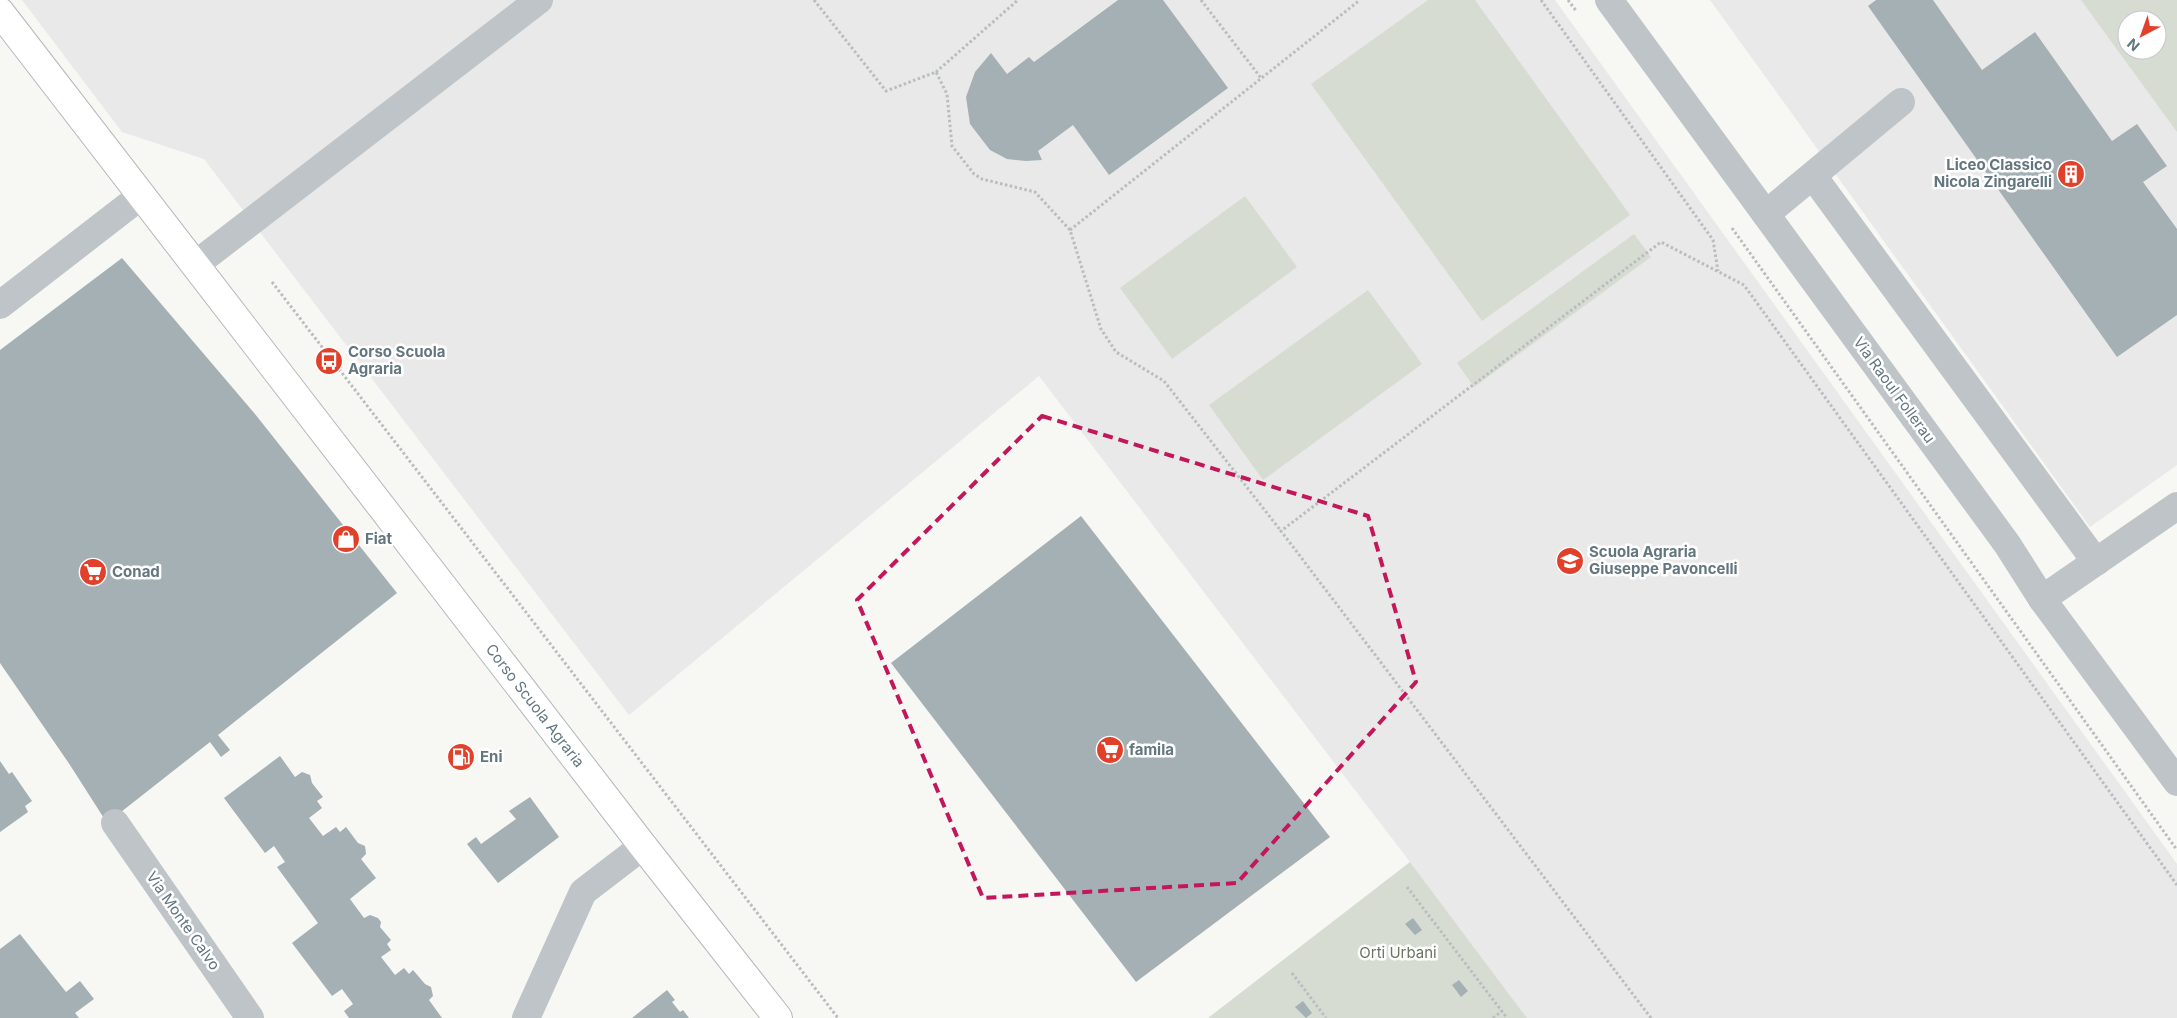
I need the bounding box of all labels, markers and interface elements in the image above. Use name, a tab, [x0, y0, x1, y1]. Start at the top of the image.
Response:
north arrow	[2117, 10, 2167, 60]
text: N	[2124, 35, 2143, 55]
place label: Liceo Classico Nicola Zingarelli	[1934, 155, 2052, 191]
building icon: Liceo Classico Nicola Zingarelli	[2056, 159, 2086, 189]
street label: Via Raoul Follerau	[1850, 333, 1939, 446]
place label: Corso Scuola Agraria	[348, 342, 446, 378]
bus stop icon: Corso Scuola Agraria	[314, 346, 344, 376]
shop icon: Fiat	[331, 524, 361, 554]
place label: Fiat	[365, 529, 393, 548]
place label: Scuola Agraria Giuseppe Pavoncelli	[1589, 542, 1738, 578]
school or university icon: Scuola Agraria Giuseppe Pavoncelli	[1555, 546, 1585, 576]
supermarket icon: Conad	[78, 557, 108, 587]
place label: Conad	[112, 562, 160, 581]
street label: Corso Scuola Agraria	[482, 640, 589, 771]
supermarket icon: famila	[1095, 735, 1125, 765]
place label: famila	[1129, 740, 1174, 759]
fuel station icon: Eni	[446, 742, 476, 772]
place label: Eni	[480, 747, 503, 766]
street label: Via Monte Calvo	[142, 868, 224, 974]
park label: Orti Urbani	[1359, 943, 1437, 962]

